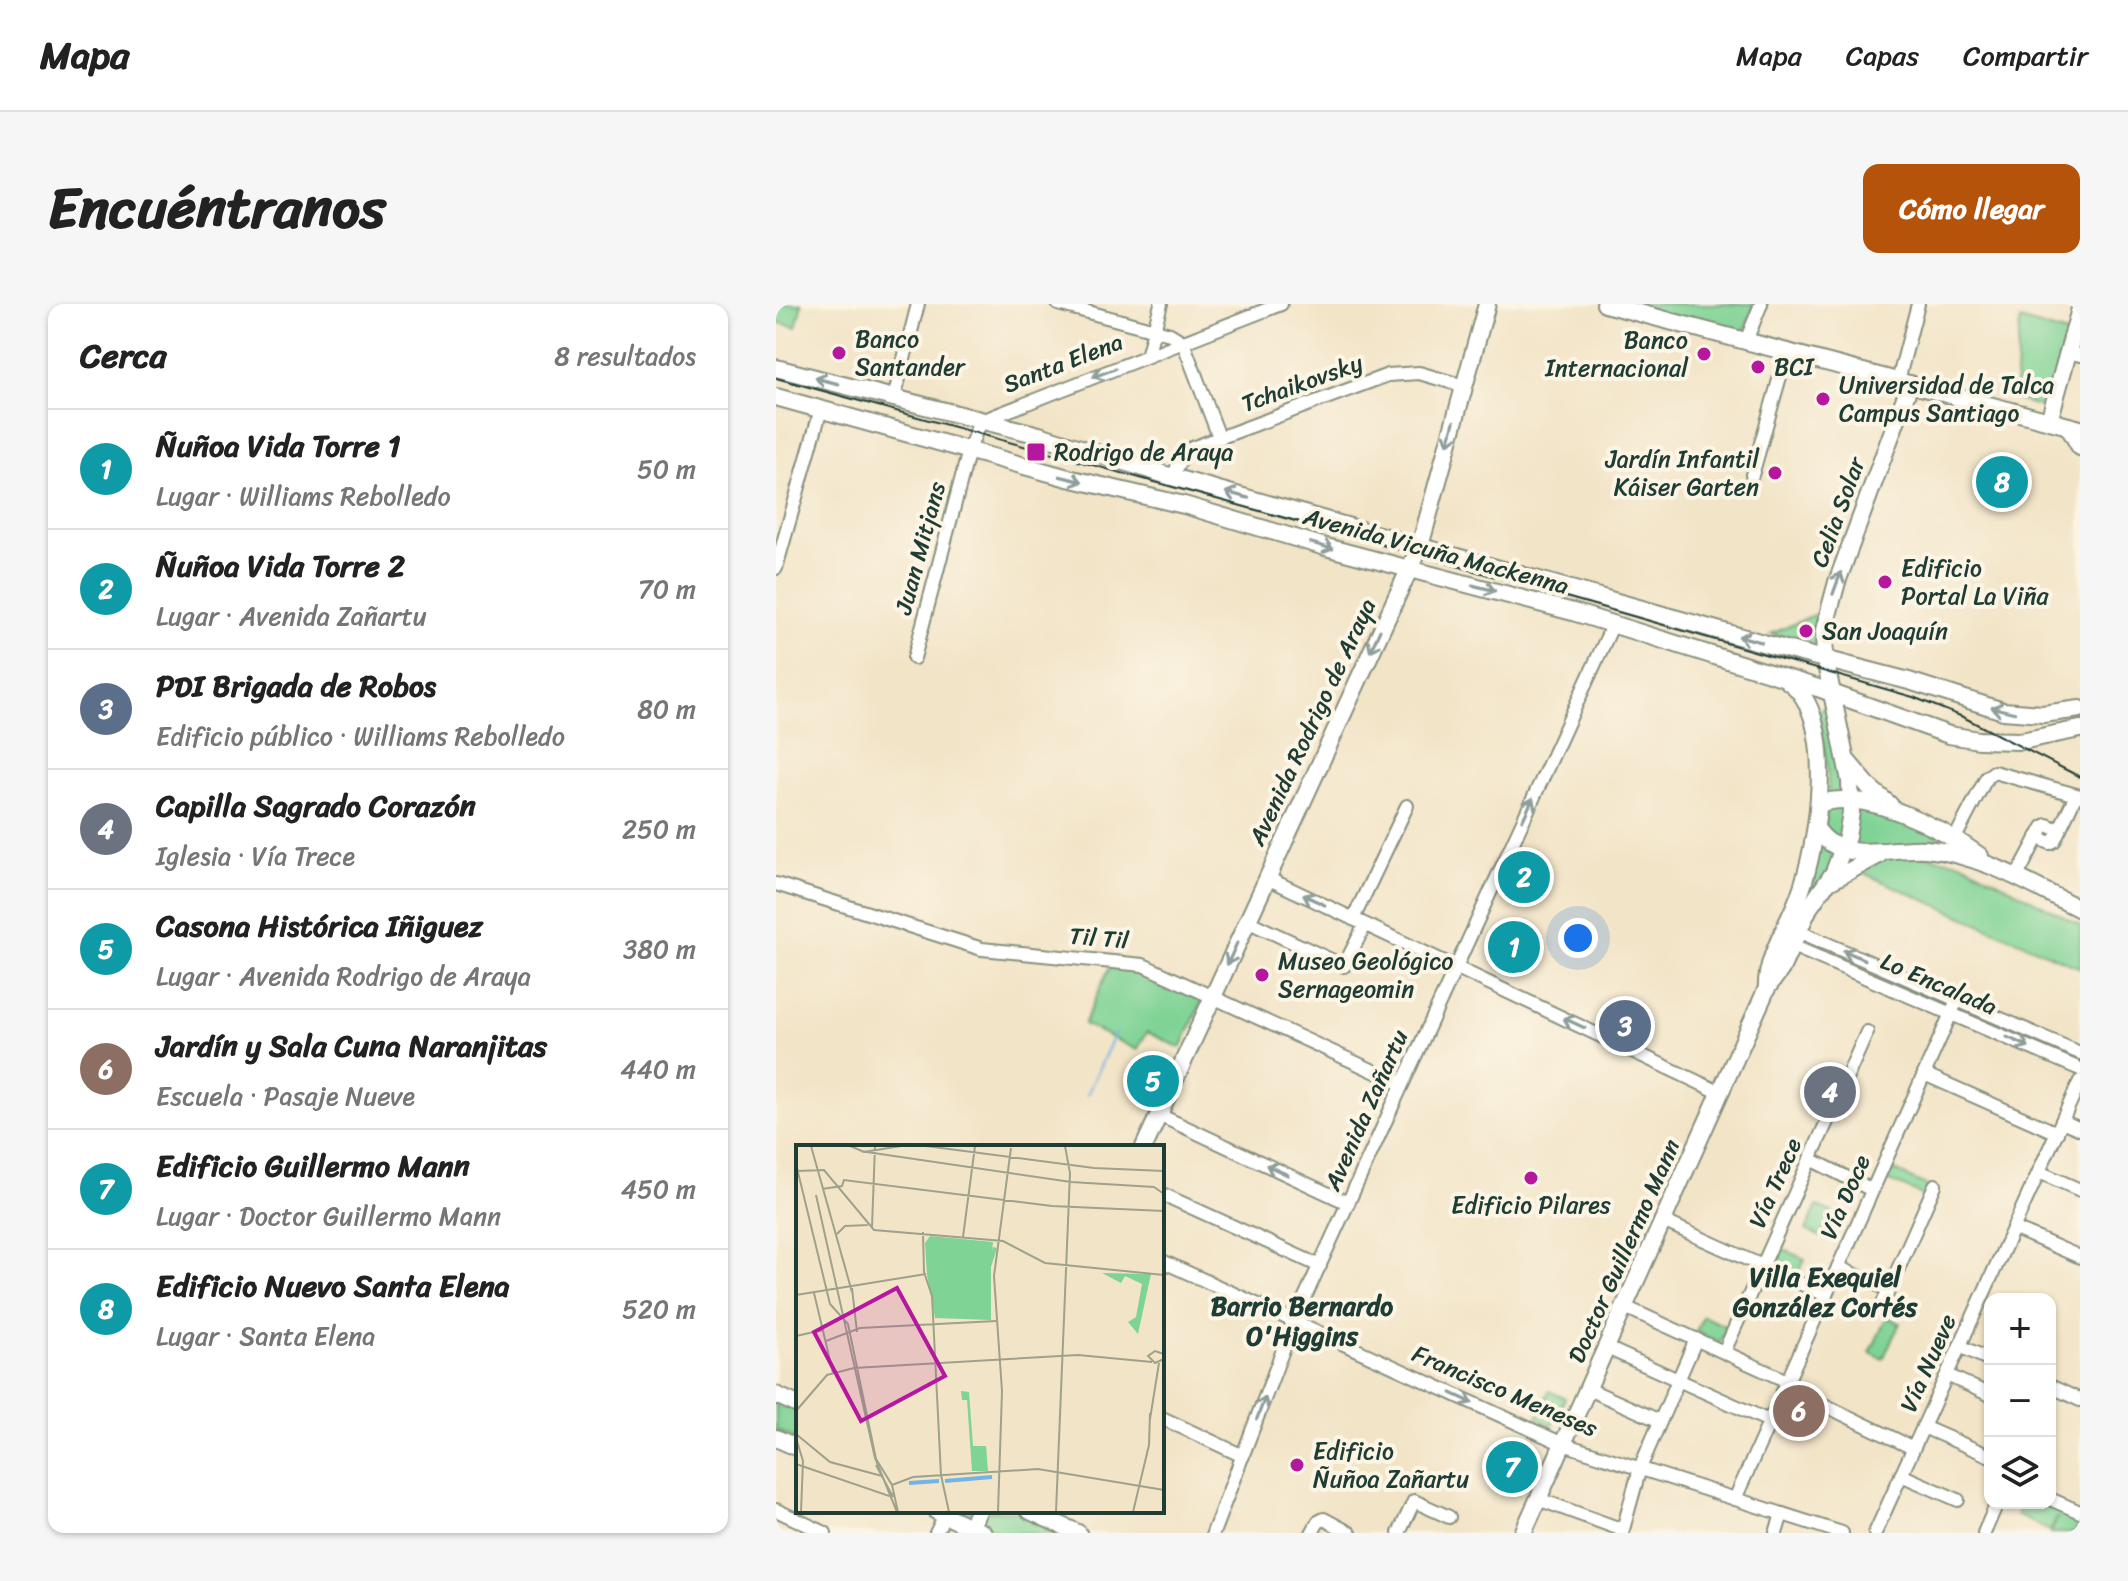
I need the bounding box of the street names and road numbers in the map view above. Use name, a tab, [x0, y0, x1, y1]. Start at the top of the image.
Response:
street label: Santa Elena	[997, 321, 1129, 405]
street label: Tchaikovsky	[1235, 341, 1369, 424]
street label: Celia Solar	[1799, 450, 1878, 573]
street label: Juan Mitjans	[882, 477, 958, 620]
street label: Avenida Vicuña Mackenna	[1298, 495, 1573, 607]
street label: Avenida Rodrigo de Araya	[1236, 591, 1388, 854]
street label: Til Til	[1068, 914, 1131, 962]
street label: Lo Encalada	[1874, 941, 2004, 1027]
street label: Avenida Zañartu	[1311, 1022, 1420, 1198]
street label: Vía Trece	[1736, 1130, 1814, 1235]
street label: Doctor Guillermo Mann	[1556, 1132, 1692, 1370]
street label: Vía Doce	[1808, 1147, 1883, 1246]
street label: Vía Nueve	[1888, 1307, 1968, 1419]
street label: Francisco Meneses	[1405, 1333, 1605, 1449]

